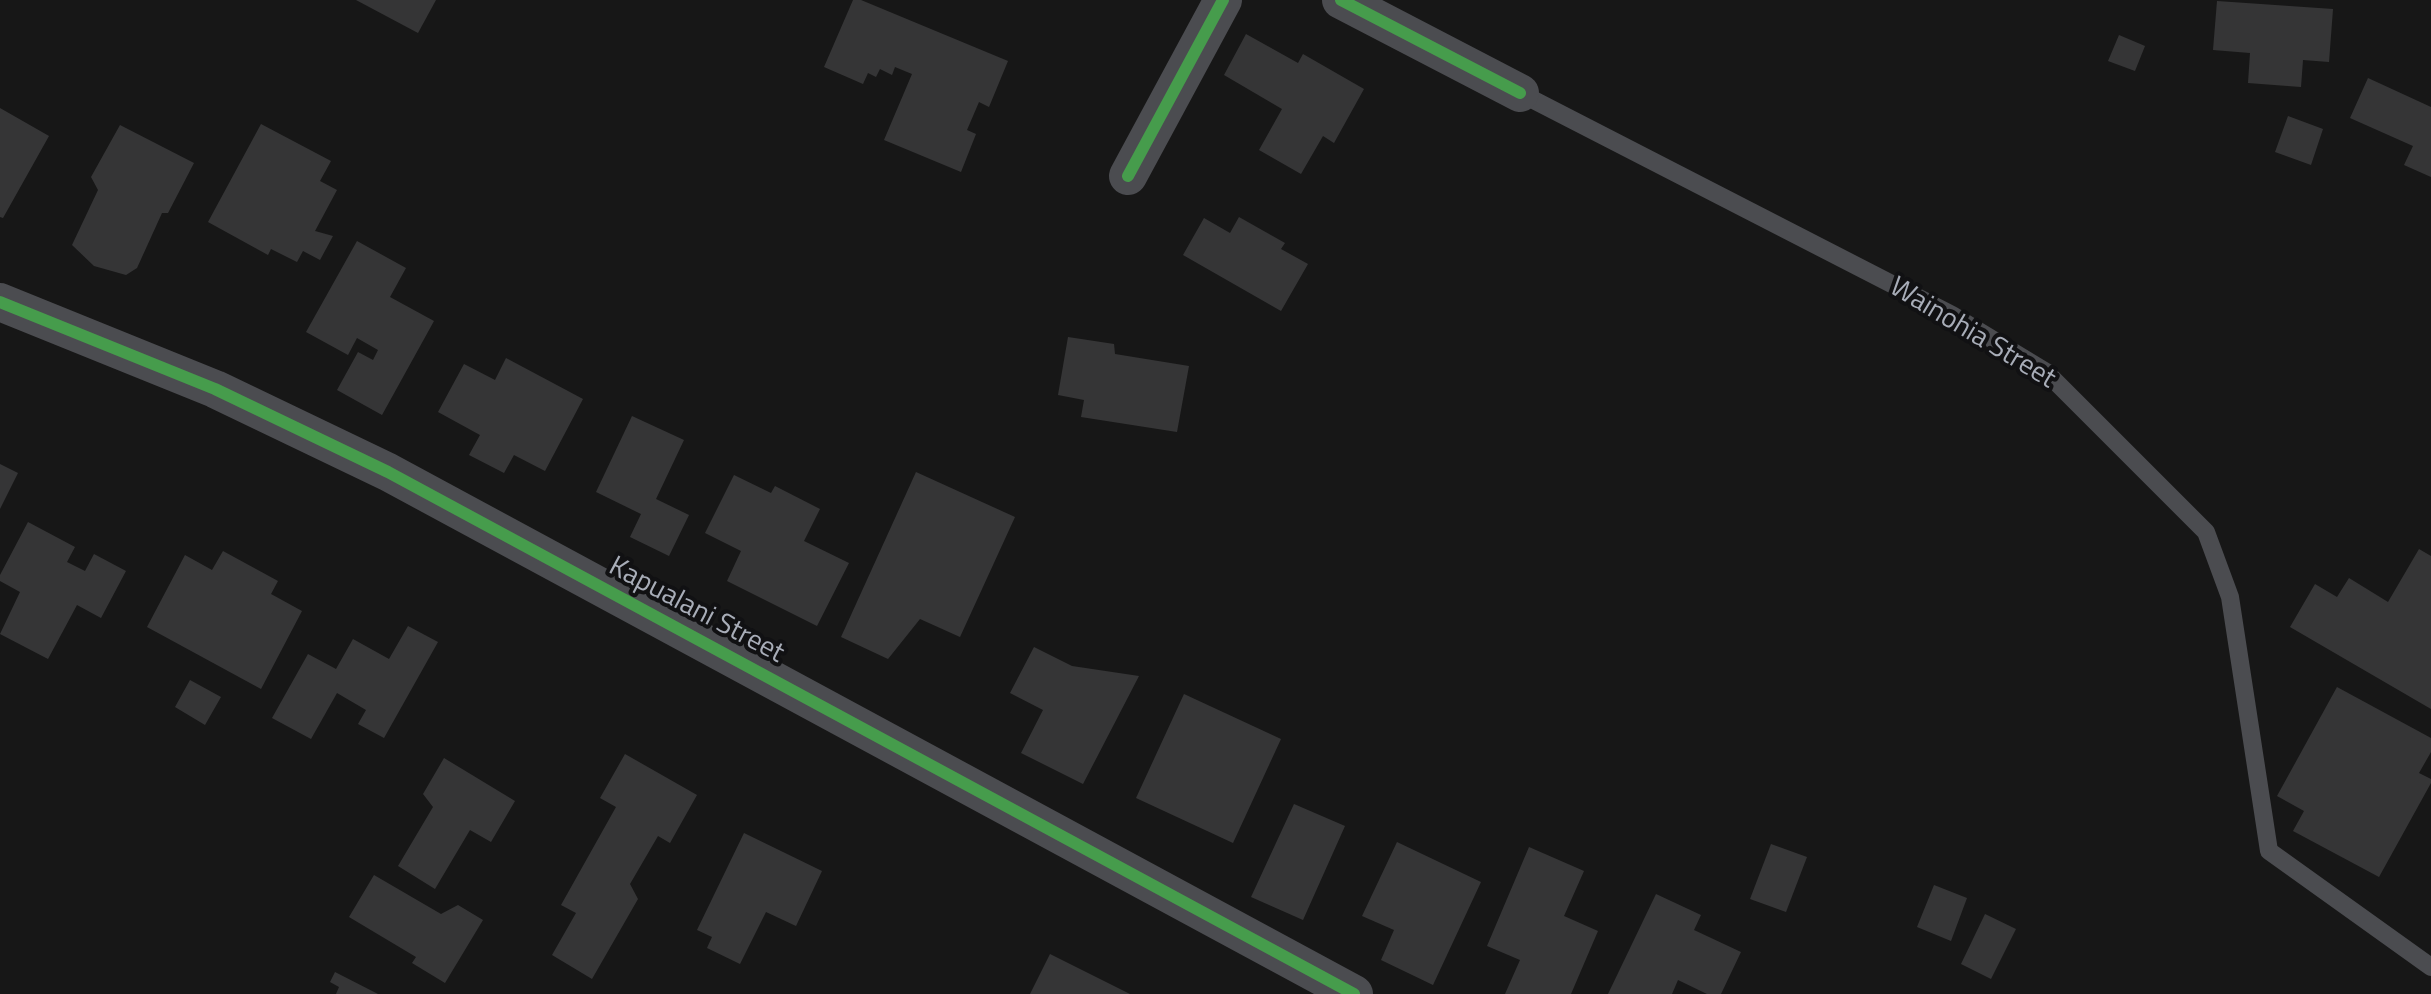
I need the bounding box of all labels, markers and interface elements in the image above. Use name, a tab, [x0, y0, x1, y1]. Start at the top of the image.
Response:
street label: Wainohia Street	[1883, 271, 2061, 397]
street label: Kapualani Street	[603, 551, 789, 671]

